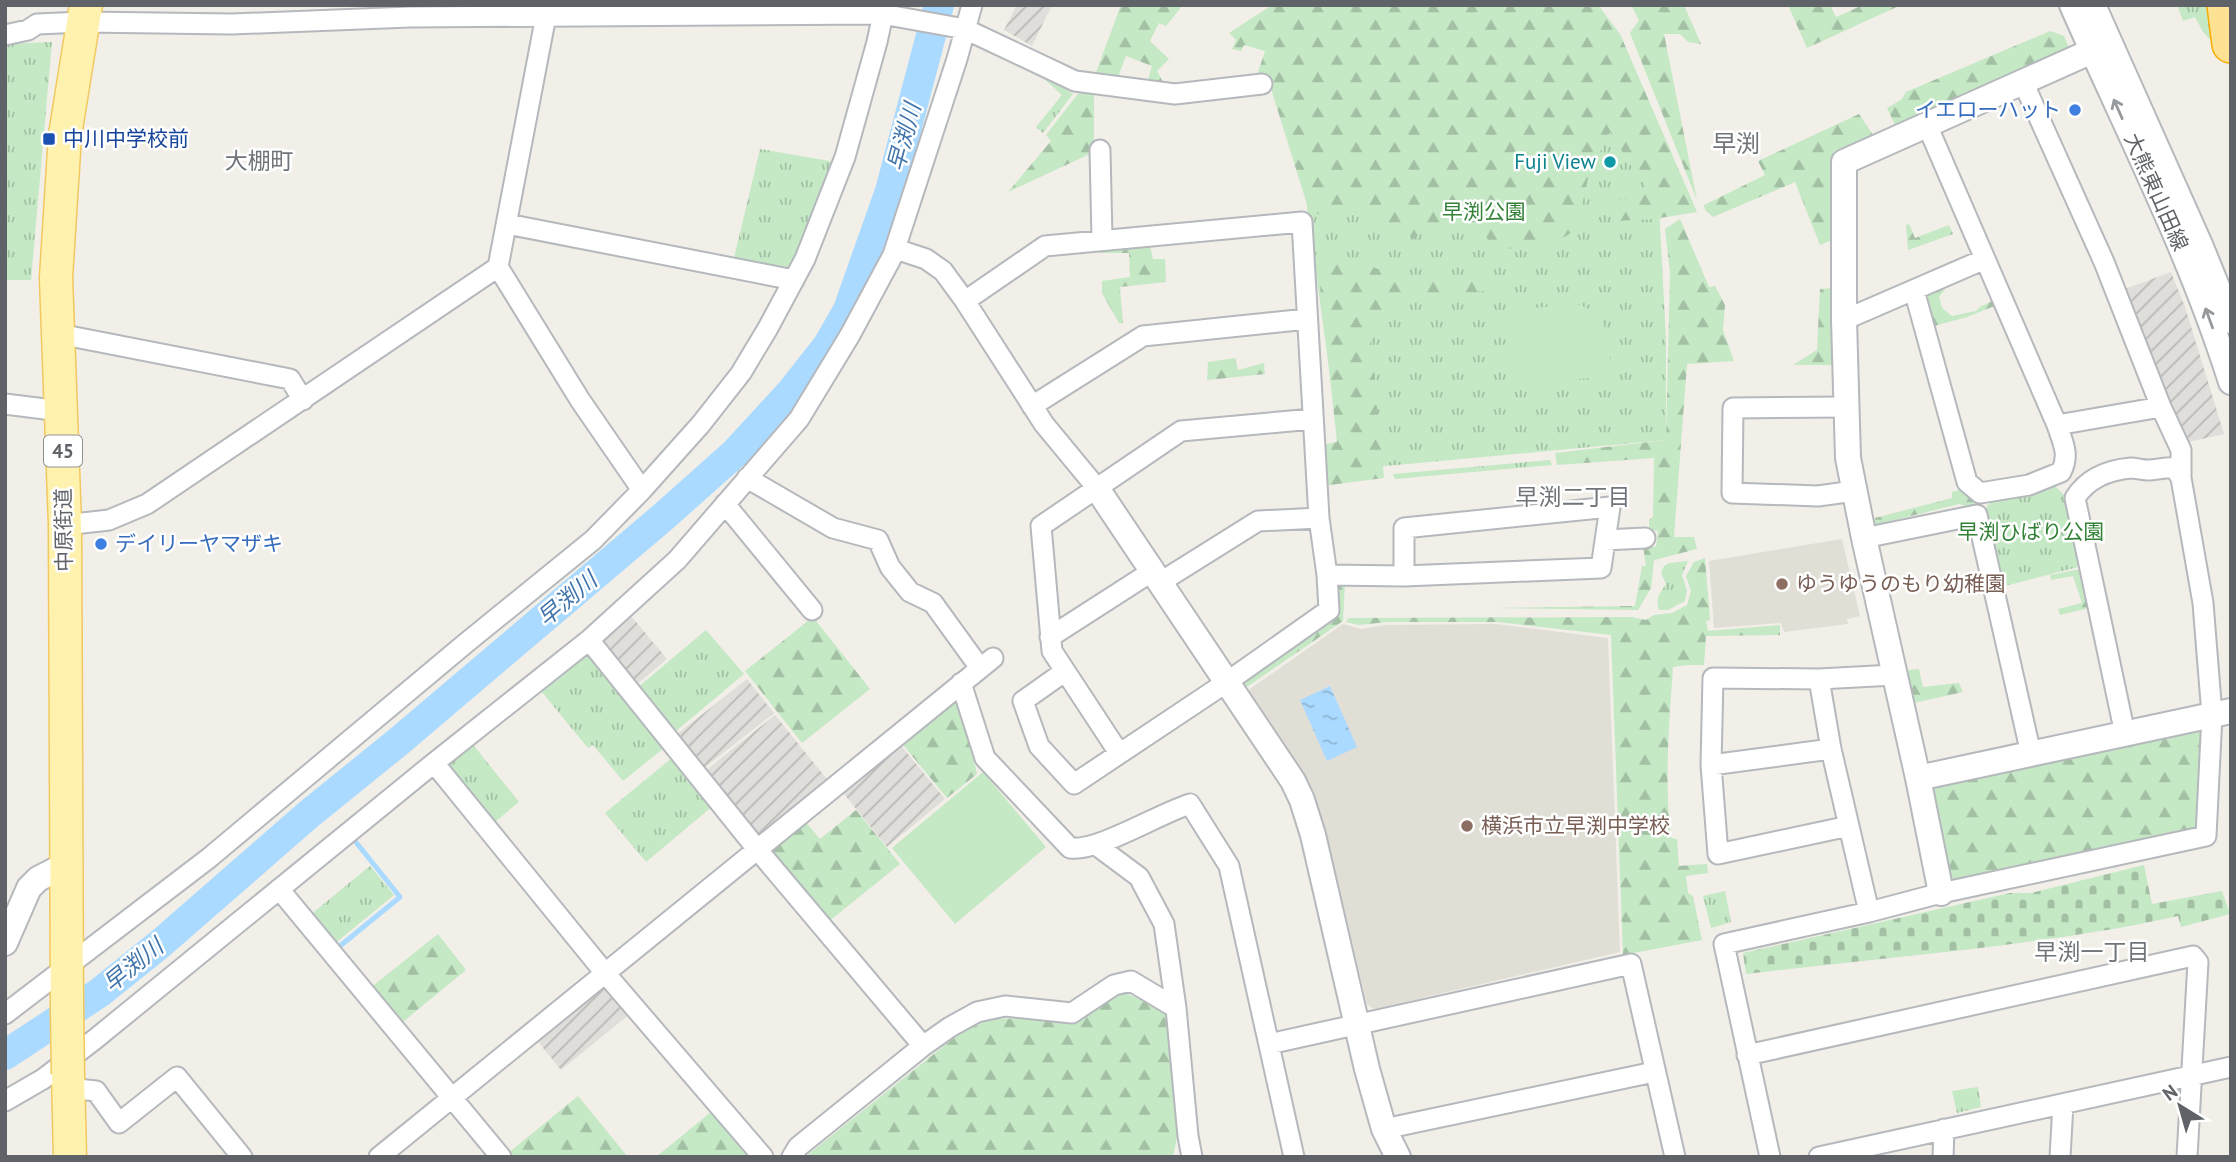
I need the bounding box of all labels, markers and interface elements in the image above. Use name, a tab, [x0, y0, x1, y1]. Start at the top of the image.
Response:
place label: イエローハット	[1915, 96, 2061, 123]
water label: 早渕川	[881, 97, 927, 174]
one-way arrow	[2111, 99, 2124, 120]
marker: イエローハット	[2067, 102, 2083, 118]
place label: 中川中学校前	[63, 125, 189, 152]
district label: 早渕	[1712, 128, 1760, 159]
street label: 大熊東山田線	[2118, 129, 2194, 255]
marker: 中川中学校前	[41, 131, 57, 147]
district label: 大棚町	[225, 146, 294, 175]
place label: Fuji View	[1514, 148, 1597, 175]
marker: Fuji View	[1602, 154, 1618, 170]
park label: 早渕公園	[1442, 198, 1526, 225]
one-way arrow	[2202, 307, 2214, 329]
road number: 45	[44, 436, 82, 466]
district label: 早渕二丁目	[1516, 482, 1631, 511]
street label: 中原街道	[49, 488, 78, 572]
park label: 早渕ひばり公園	[1958, 518, 2105, 545]
place label: デイリーヤマザキ	[115, 530, 283, 557]
marker: デイリーヤマザキ	[93, 536, 109, 552]
water label: 早渕川	[531, 563, 605, 632]
place label: ゆうゆうのもり幼稚園	[1796, 570, 2006, 597]
marker: ゆうゆうのもり幼稚園	[1774, 576, 1790, 592]
place label: 横浜市立早渕中学校	[1481, 812, 1670, 839]
marker: 横浜市立早渕中学校	[1459, 818, 1475, 834]
water label: 早渕川	[97, 930, 171, 998]
district label: 早渕一丁目	[2035, 937, 2150, 966]
north arrow	[2145, 1071, 2215, 1141]
text: N	[2158, 1079, 2182, 1106]

